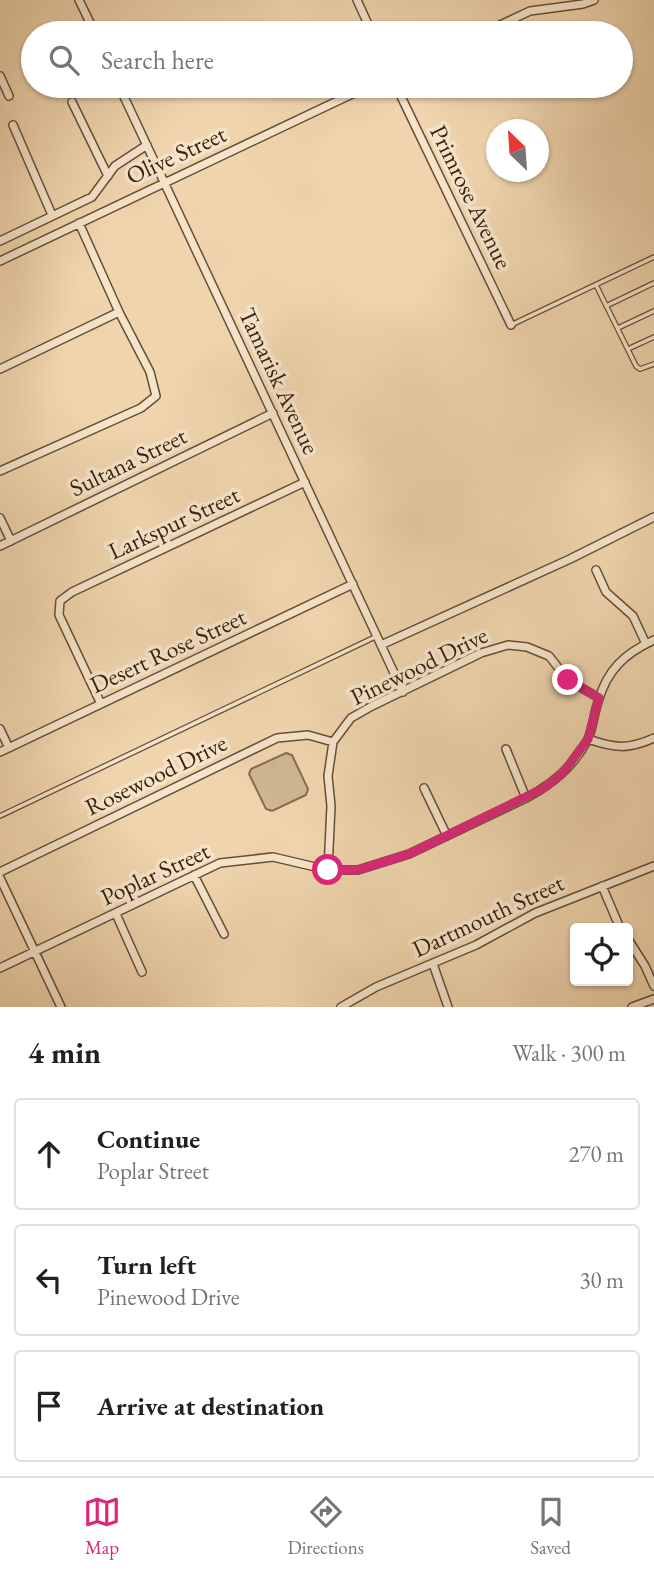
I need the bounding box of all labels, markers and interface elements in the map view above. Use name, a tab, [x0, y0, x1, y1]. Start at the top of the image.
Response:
search box	[21, 21, 633, 98]
icon: search	[45, 41, 83, 79]
text: Search here	[101, 43, 214, 77]
street label: Olive Street	[121, 118, 231, 191]
north arrow	[486, 119, 549, 182]
street label: Primrose Avenue	[423, 120, 520, 274]
street label: Tamarisk Avenue	[232, 303, 327, 459]
street label: Sultana Street	[64, 420, 192, 503]
street label: Larkspur Street	[103, 478, 245, 566]
street label: Desert Rose Street	[85, 601, 251, 700]
street label: Pinewood Drive	[345, 619, 493, 712]
route end	[552, 664, 583, 695]
street label: Rosewood Drive	[80, 727, 232, 822]
street label: Poplar Street	[95, 835, 215, 912]
route start	[312, 854, 343, 885]
street label: Dartmouth Street	[407, 867, 569, 964]
map controls	[570, 923, 633, 986]
button: locate	[570, 923, 633, 986]
text: 4 min	[28, 1033, 101, 1072]
text: Walk · 300 m	[512, 1038, 626, 1068]
text: Continue	[97, 1122, 200, 1156]
icon: ahead	[30, 1135, 68, 1173]
text: 270 m	[568, 1139, 624, 1169]
text: Poplar Street	[97, 1156, 209, 1186]
text: Turn left	[97, 1248, 196, 1282]
icon: left	[30, 1261, 68, 1299]
text: 30 m	[579, 1265, 624, 1295]
text: Pinewood Drive	[97, 1282, 240, 1312]
icon: arrive	[30, 1387, 68, 1425]
text: Arrive at destination	[97, 1389, 324, 1423]
tab: Map	[83, 1493, 121, 1560]
tab: Directions	[287, 1493, 364, 1560]
tab: Saved	[530, 1493, 571, 1560]

